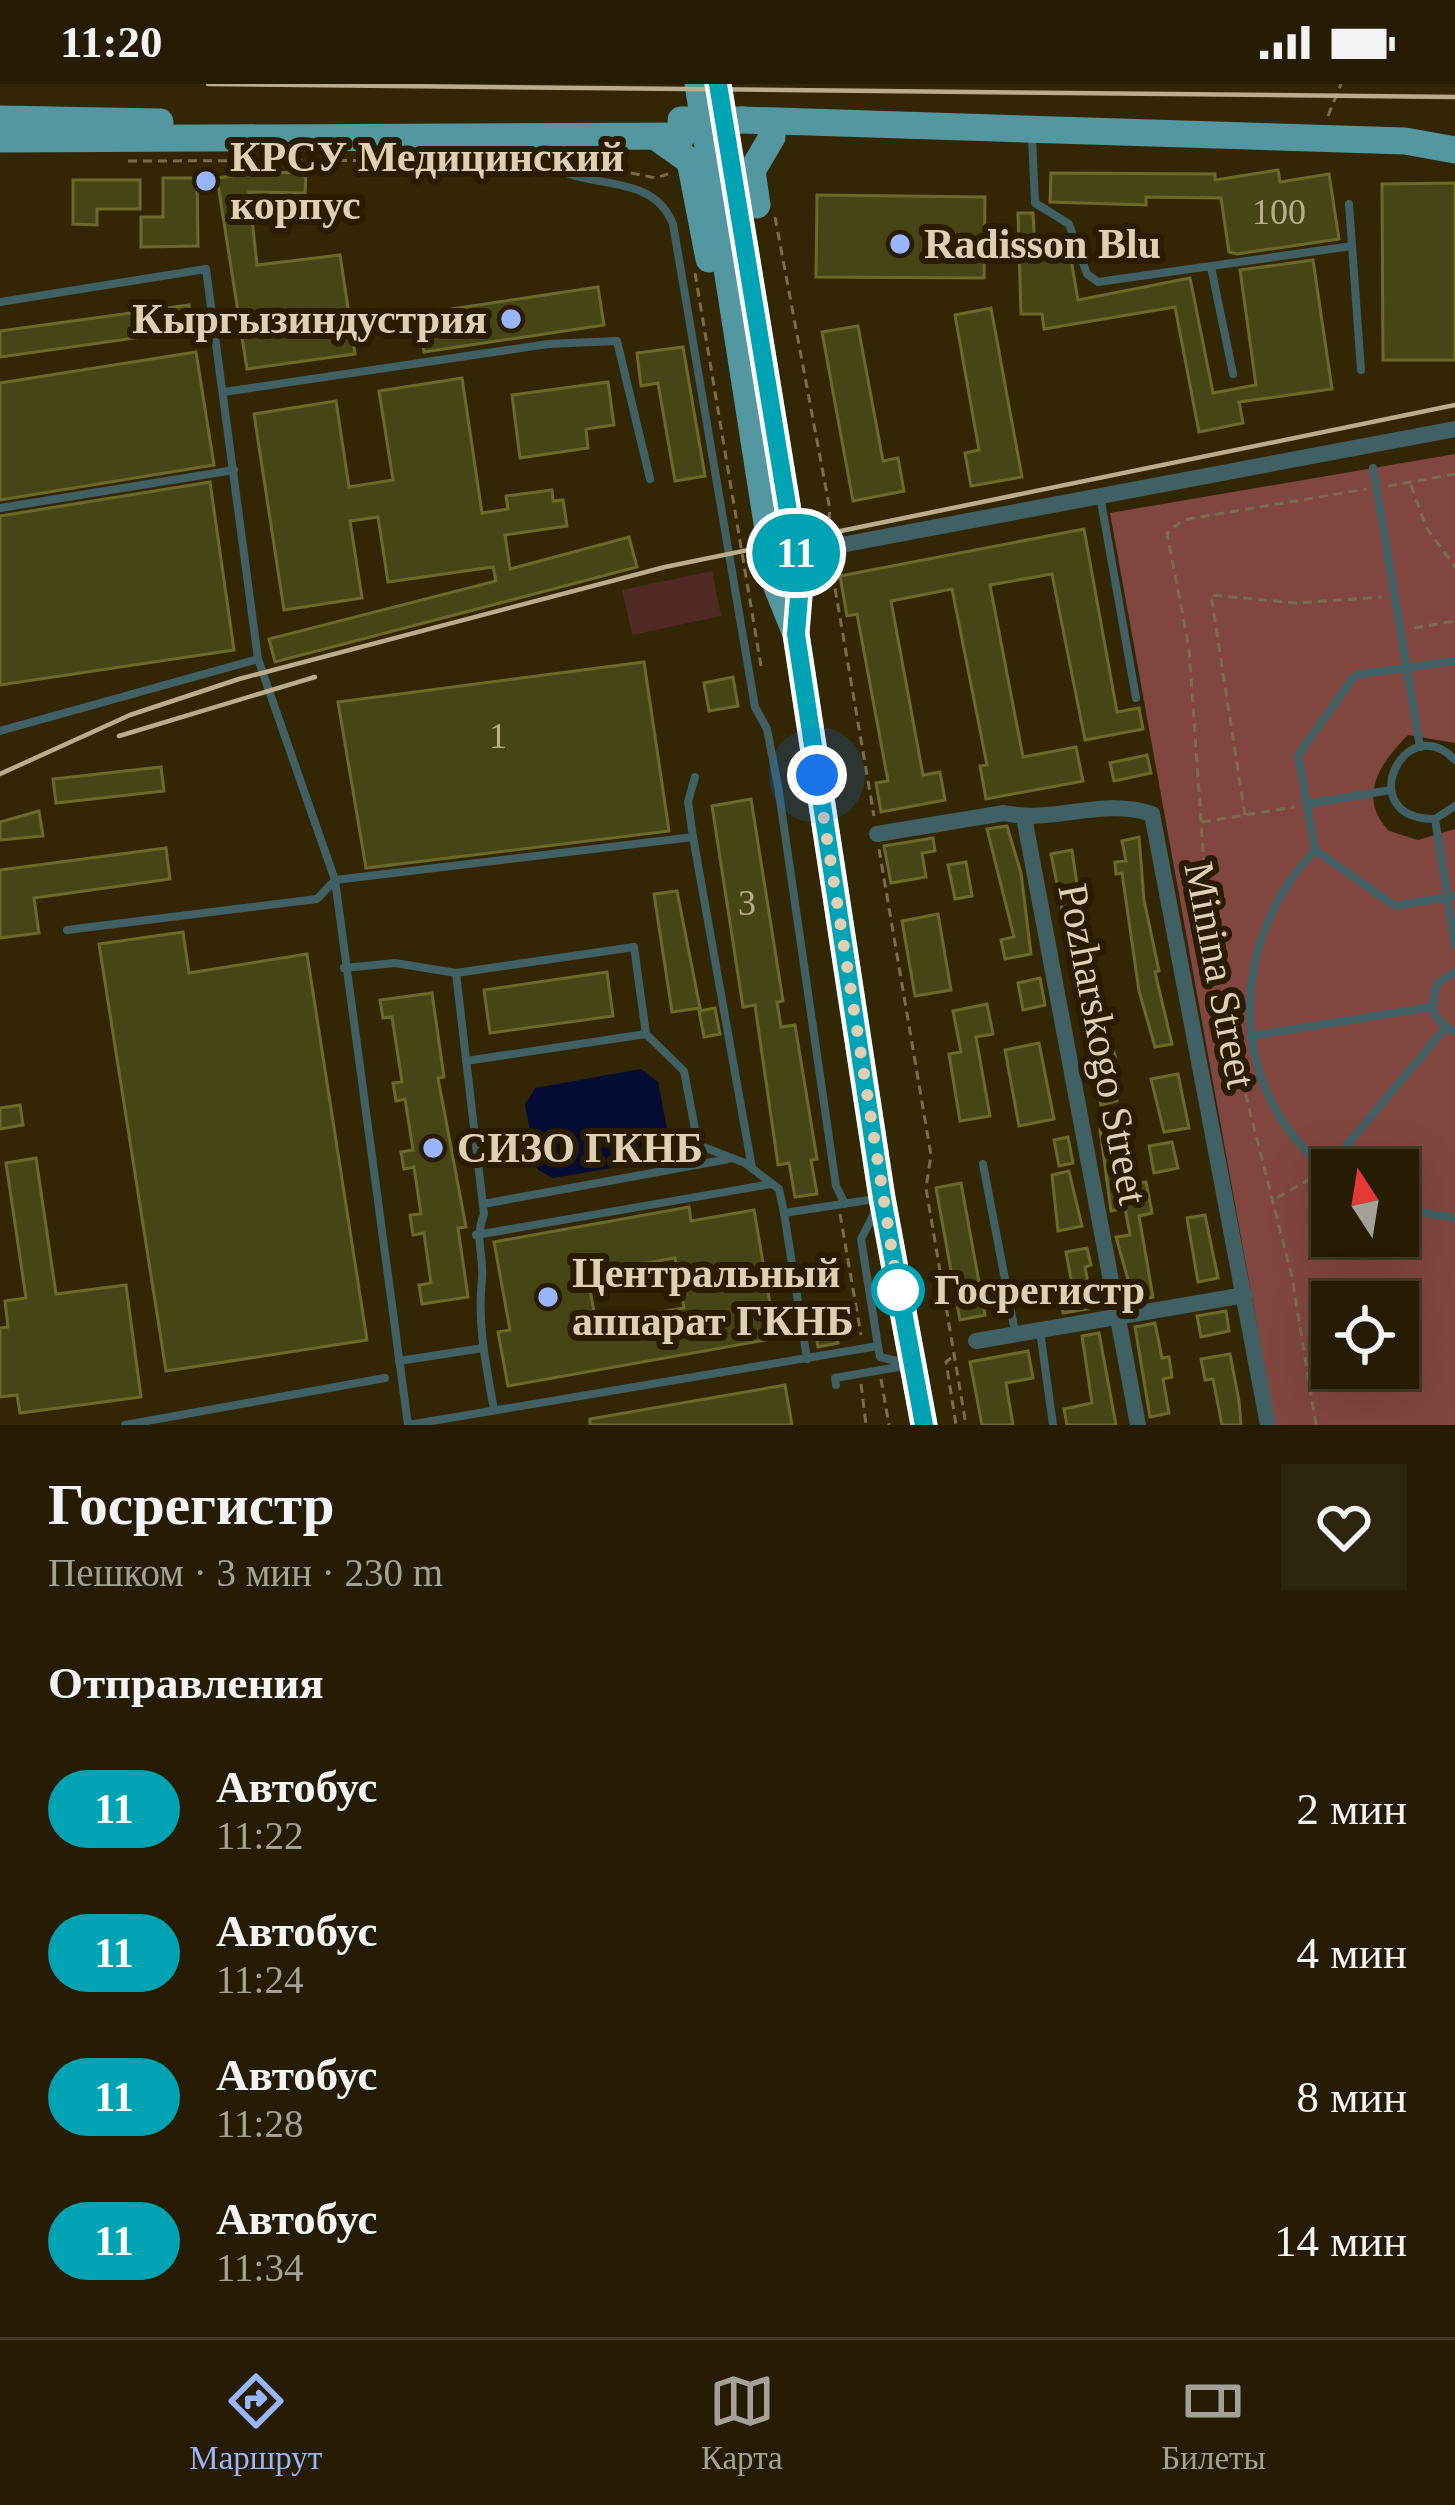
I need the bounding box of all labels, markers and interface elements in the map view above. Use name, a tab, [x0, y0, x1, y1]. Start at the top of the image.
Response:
text: 11:20	[60, 17, 163, 67]
place label: КРСУ Медицинский корпус	[230, 134, 624, 228]
marker: КРСУ Медицинский корпус	[193, 168, 219, 194]
house number: 100	[1252, 192, 1306, 232]
place label: Radisson Blu	[924, 221, 1161, 267]
marker: Radisson Blu	[887, 231, 913, 257]
place label: Кыргызиндустрия	[132, 296, 487, 342]
marker: Кыргызиндустрия	[498, 306, 524, 332]
line badge: 11	[742, 514, 850, 592]
text: 11	[776, 530, 816, 576]
house number: 1	[489, 716, 507, 756]
your location	[787, 745, 847, 805]
street label: Minina Street	[1175, 858, 1265, 1092]
street label: Pozharskogo Street	[1049, 880, 1157, 1208]
house number: 3	[738, 883, 756, 923]
place label: СИЗО ГКНБ	[457, 1125, 703, 1171]
marker: СИЗО ГКНБ	[420, 1135, 446, 1161]
north arrow	[1311, 1149, 1419, 1257]
map controls	[1311, 1149, 1419, 1389]
place label: Центральный аппарат ГКНБ	[572, 1250, 854, 1344]
marker: Госрегистр	[873, 1265, 923, 1315]
place label: Госрегистр	[934, 1267, 1145, 1313]
button: locate	[1311, 1281, 1419, 1389]
marker: Центральный аппарат ГКНБ	[535, 1284, 561, 1310]
button: heart	[1281, 1464, 1407, 1590]
text: Госрегистр	[48, 1473, 334, 1536]
text: Пешком · 3 мин · 230 m	[48, 1551, 443, 1594]
text: Отправления	[48, 1658, 324, 1708]
text: Автобус	[216, 1762, 378, 1812]
text: 2 мин	[1297, 1784, 1407, 1834]
text: 11	[94, 1786, 134, 1832]
text: 11:22	[216, 1814, 303, 1857]
text: Автобус	[216, 1906, 378, 1956]
text: 4 мин	[1297, 1928, 1407, 1978]
text: 11	[94, 1930, 134, 1976]
text: 11:24	[216, 1958, 303, 2001]
text: Автобус	[216, 2050, 378, 2100]
text: 8 мин	[1297, 2072, 1407, 2122]
text: 11	[94, 2074, 134, 2120]
text: 11:28	[216, 2102, 303, 2145]
text: Автобус	[216, 2194, 378, 2244]
text: 14 мин	[1274, 2216, 1407, 2266]
text: 11	[94, 2218, 134, 2264]
text: 11:34	[216, 2246, 303, 2289]
tab: Маршрут	[189, 2368, 322, 2477]
tab: Карта	[701, 2368, 783, 2477]
tab: Билеты	[1161, 2368, 1266, 2477]

